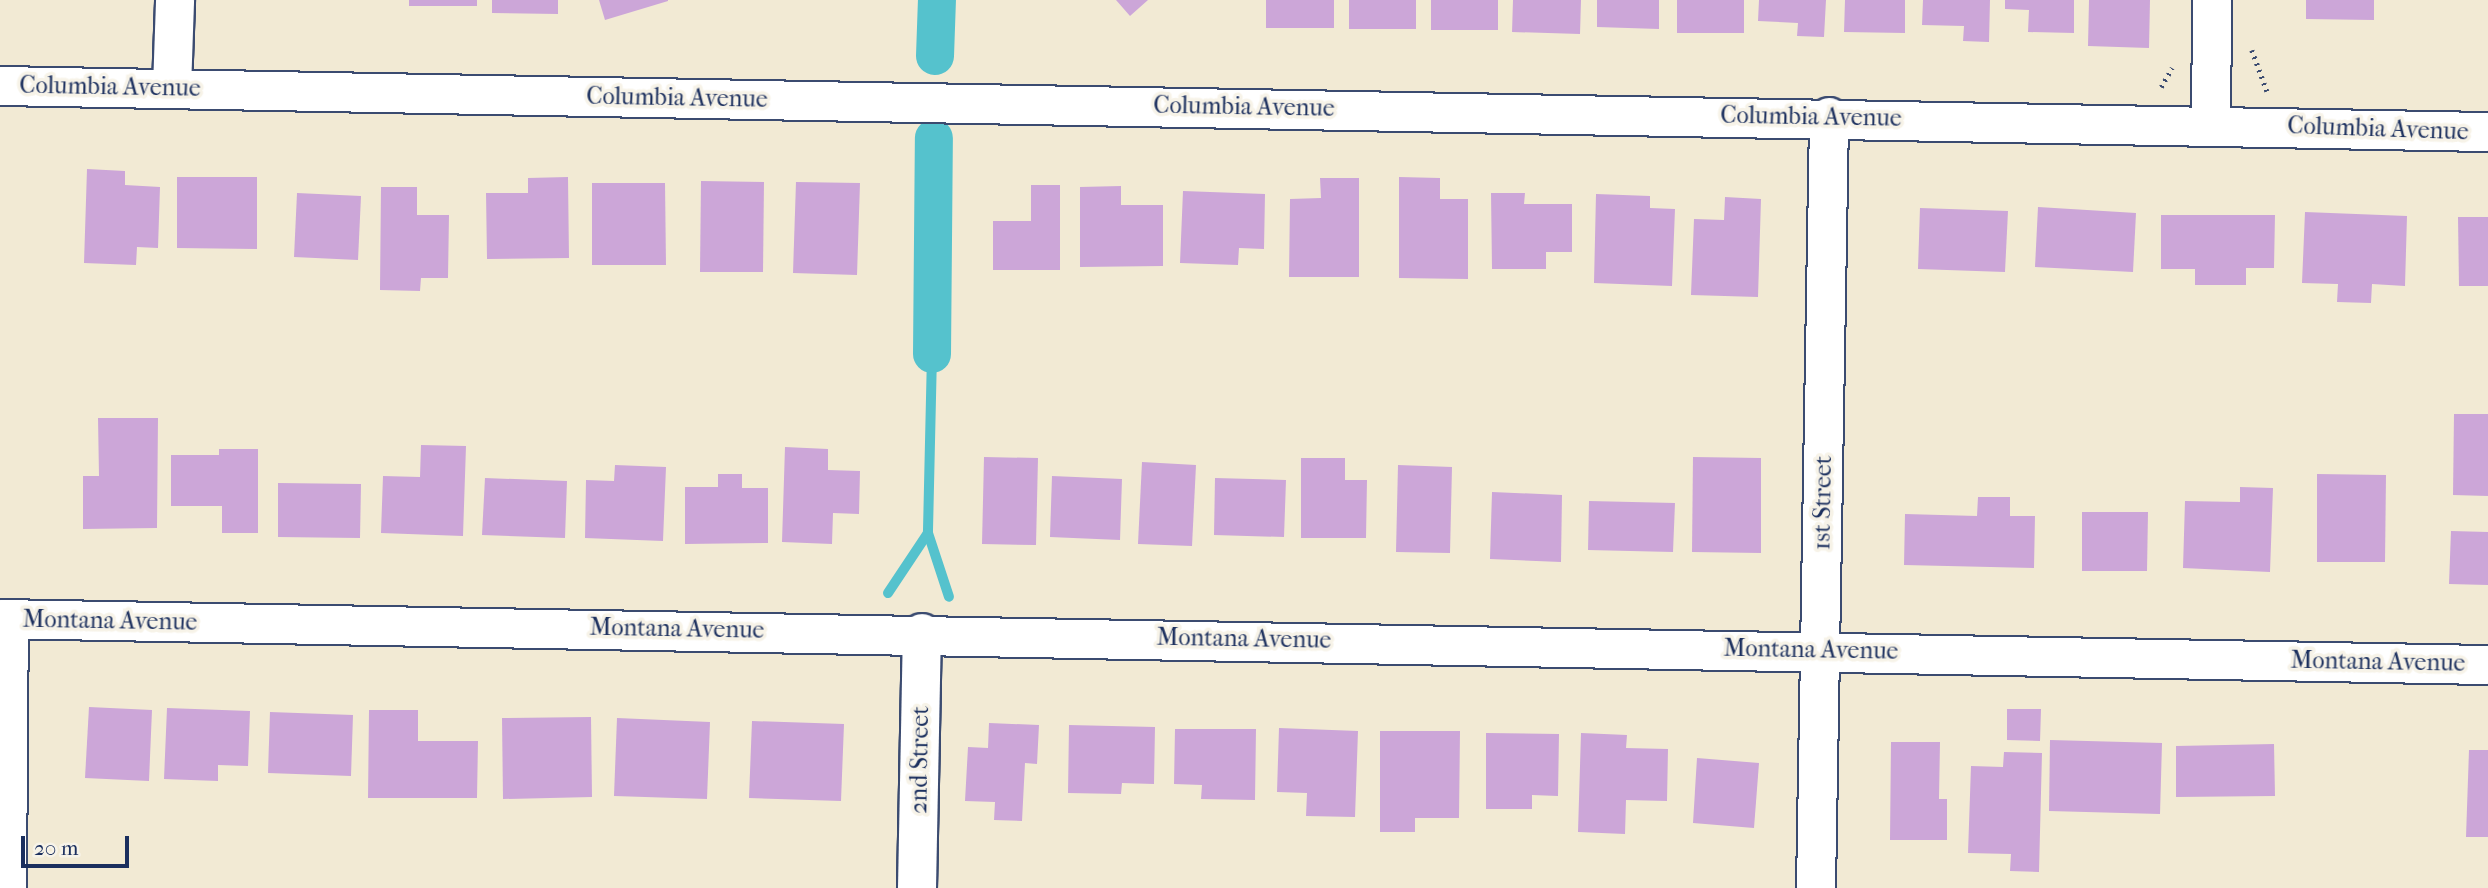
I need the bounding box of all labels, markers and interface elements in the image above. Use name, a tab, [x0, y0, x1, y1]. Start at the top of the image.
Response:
street label: Columbia Avenue	[19, 71, 201, 103]
street label: Columbia Avenue	[586, 82, 768, 114]
street label: Columbia Avenue	[1153, 91, 1335, 123]
street label: Columbia Avenue	[1720, 101, 1902, 133]
street label: Columbia Avenue	[2287, 111, 2469, 147]
street label: 1st Street	[1808, 456, 1838, 550]
street label: Montana Avenue	[22, 605, 198, 637]
street label: Montana Avenue	[589, 613, 765, 645]
street label: Montana Avenue	[1156, 623, 1332, 655]
street label: Montana Avenue	[1723, 634, 1899, 666]
street label: Montana Avenue	[2290, 646, 2466, 678]
street label: 2nd Street	[905, 706, 935, 814]
scale bar	[24, 822, 133, 866]
text: 20 m	[34, 836, 78, 860]

